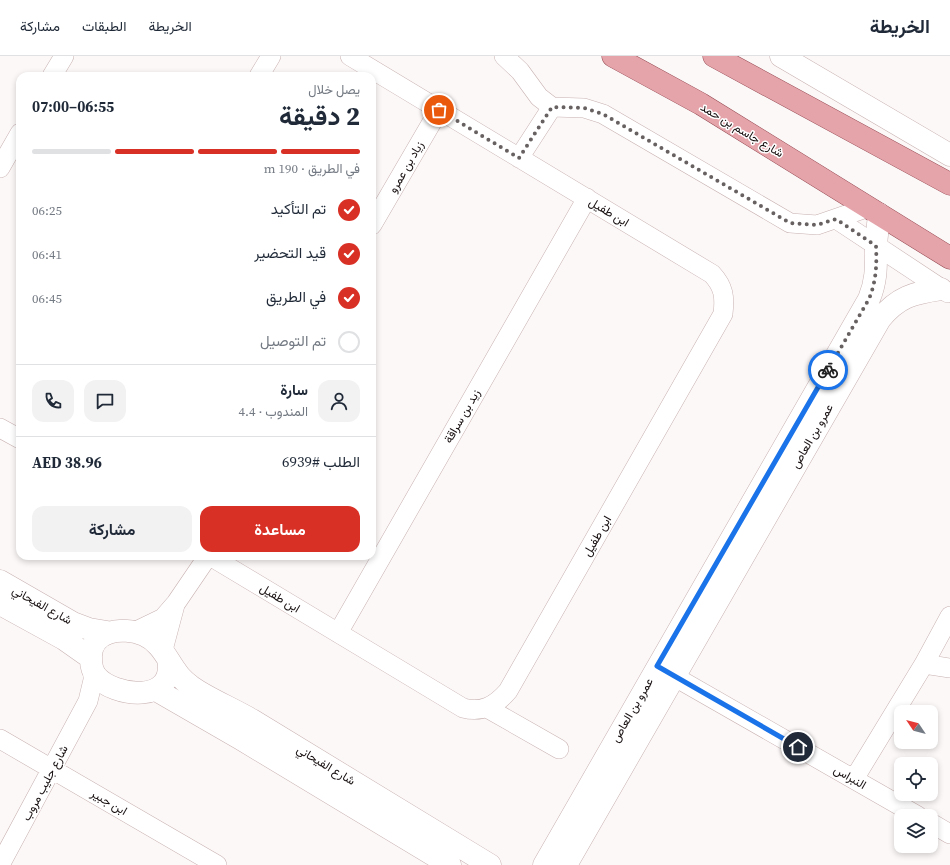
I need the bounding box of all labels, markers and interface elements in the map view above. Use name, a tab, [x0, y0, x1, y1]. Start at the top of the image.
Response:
text: الخريطة	[870, 13, 930, 39]
text: مشاركة	[20, 16, 60, 36]
text: الطبقات	[82, 16, 126, 36]
text: الخريطة	[148, 16, 192, 36]
text: يصل خلال	[308, 81, 360, 98]
pin	[422, 93, 456, 127]
text: 06:55–07:00	[32, 96, 114, 117]
text: 2 دقيقة	[279, 98, 360, 134]
icon: bag	[428, 99, 450, 121]
street label: شارع جاسم بن حمد	[697, 99, 787, 162]
street label: زياد بن عمرو	[385, 138, 427, 196]
text: في الطريق · 190 m	[264, 160, 360, 177]
street label: ابن طفيل	[586, 194, 632, 230]
text: تم التأكيد	[271, 198, 326, 219]
icon: check	[338, 199, 360, 221]
text: 06:25	[32, 202, 62, 219]
text: قيد التحضير	[254, 242, 326, 263]
icon: check	[338, 243, 360, 265]
text: 06:41	[32, 246, 62, 263]
text: في الطريق	[266, 286, 326, 307]
icon: check	[338, 287, 360, 309]
text: 06:45	[32, 290, 62, 307]
text: تم التوصيل	[260, 330, 326, 351]
courier	[808, 350, 848, 390]
icon: bike	[817, 359, 839, 381]
text: سارة	[280, 379, 308, 400]
button: phone	[32, 380, 74, 422]
button: chat	[84, 380, 126, 422]
button: person	[318, 380, 360, 422]
street label: زيد بن سراقة	[440, 386, 484, 446]
street label: عمرو بن العاص	[787, 401, 837, 471]
text: المندوب · 4.4	[238, 403, 308, 420]
text: الطلب #6939	[282, 451, 360, 472]
text: AED 38.96	[32, 452, 102, 473]
button: مشاركة	[32, 506, 192, 552]
button: مساعدة	[200, 506, 360, 552]
street label: ابن طفيل	[579, 513, 615, 559]
street label: ابن طفيل	[257, 580, 303, 616]
street label: شارع الفيحاني	[8, 582, 75, 630]
street label: عمرو بن العاص	[607, 675, 657, 745]
north arrow	[894, 705, 938, 749]
map controls	[894, 705, 938, 853]
pin	[781, 730, 815, 764]
icon: home	[787, 736, 809, 758]
street label: شارع الفيحاني	[293, 741, 358, 791]
street label: شارع جليب مروب	[18, 742, 73, 824]
button: locate	[894, 757, 938, 801]
street label: النبراس	[831, 761, 869, 793]
street label: ابن جبير	[87, 785, 130, 819]
button: layers	[894, 809, 938, 853]

